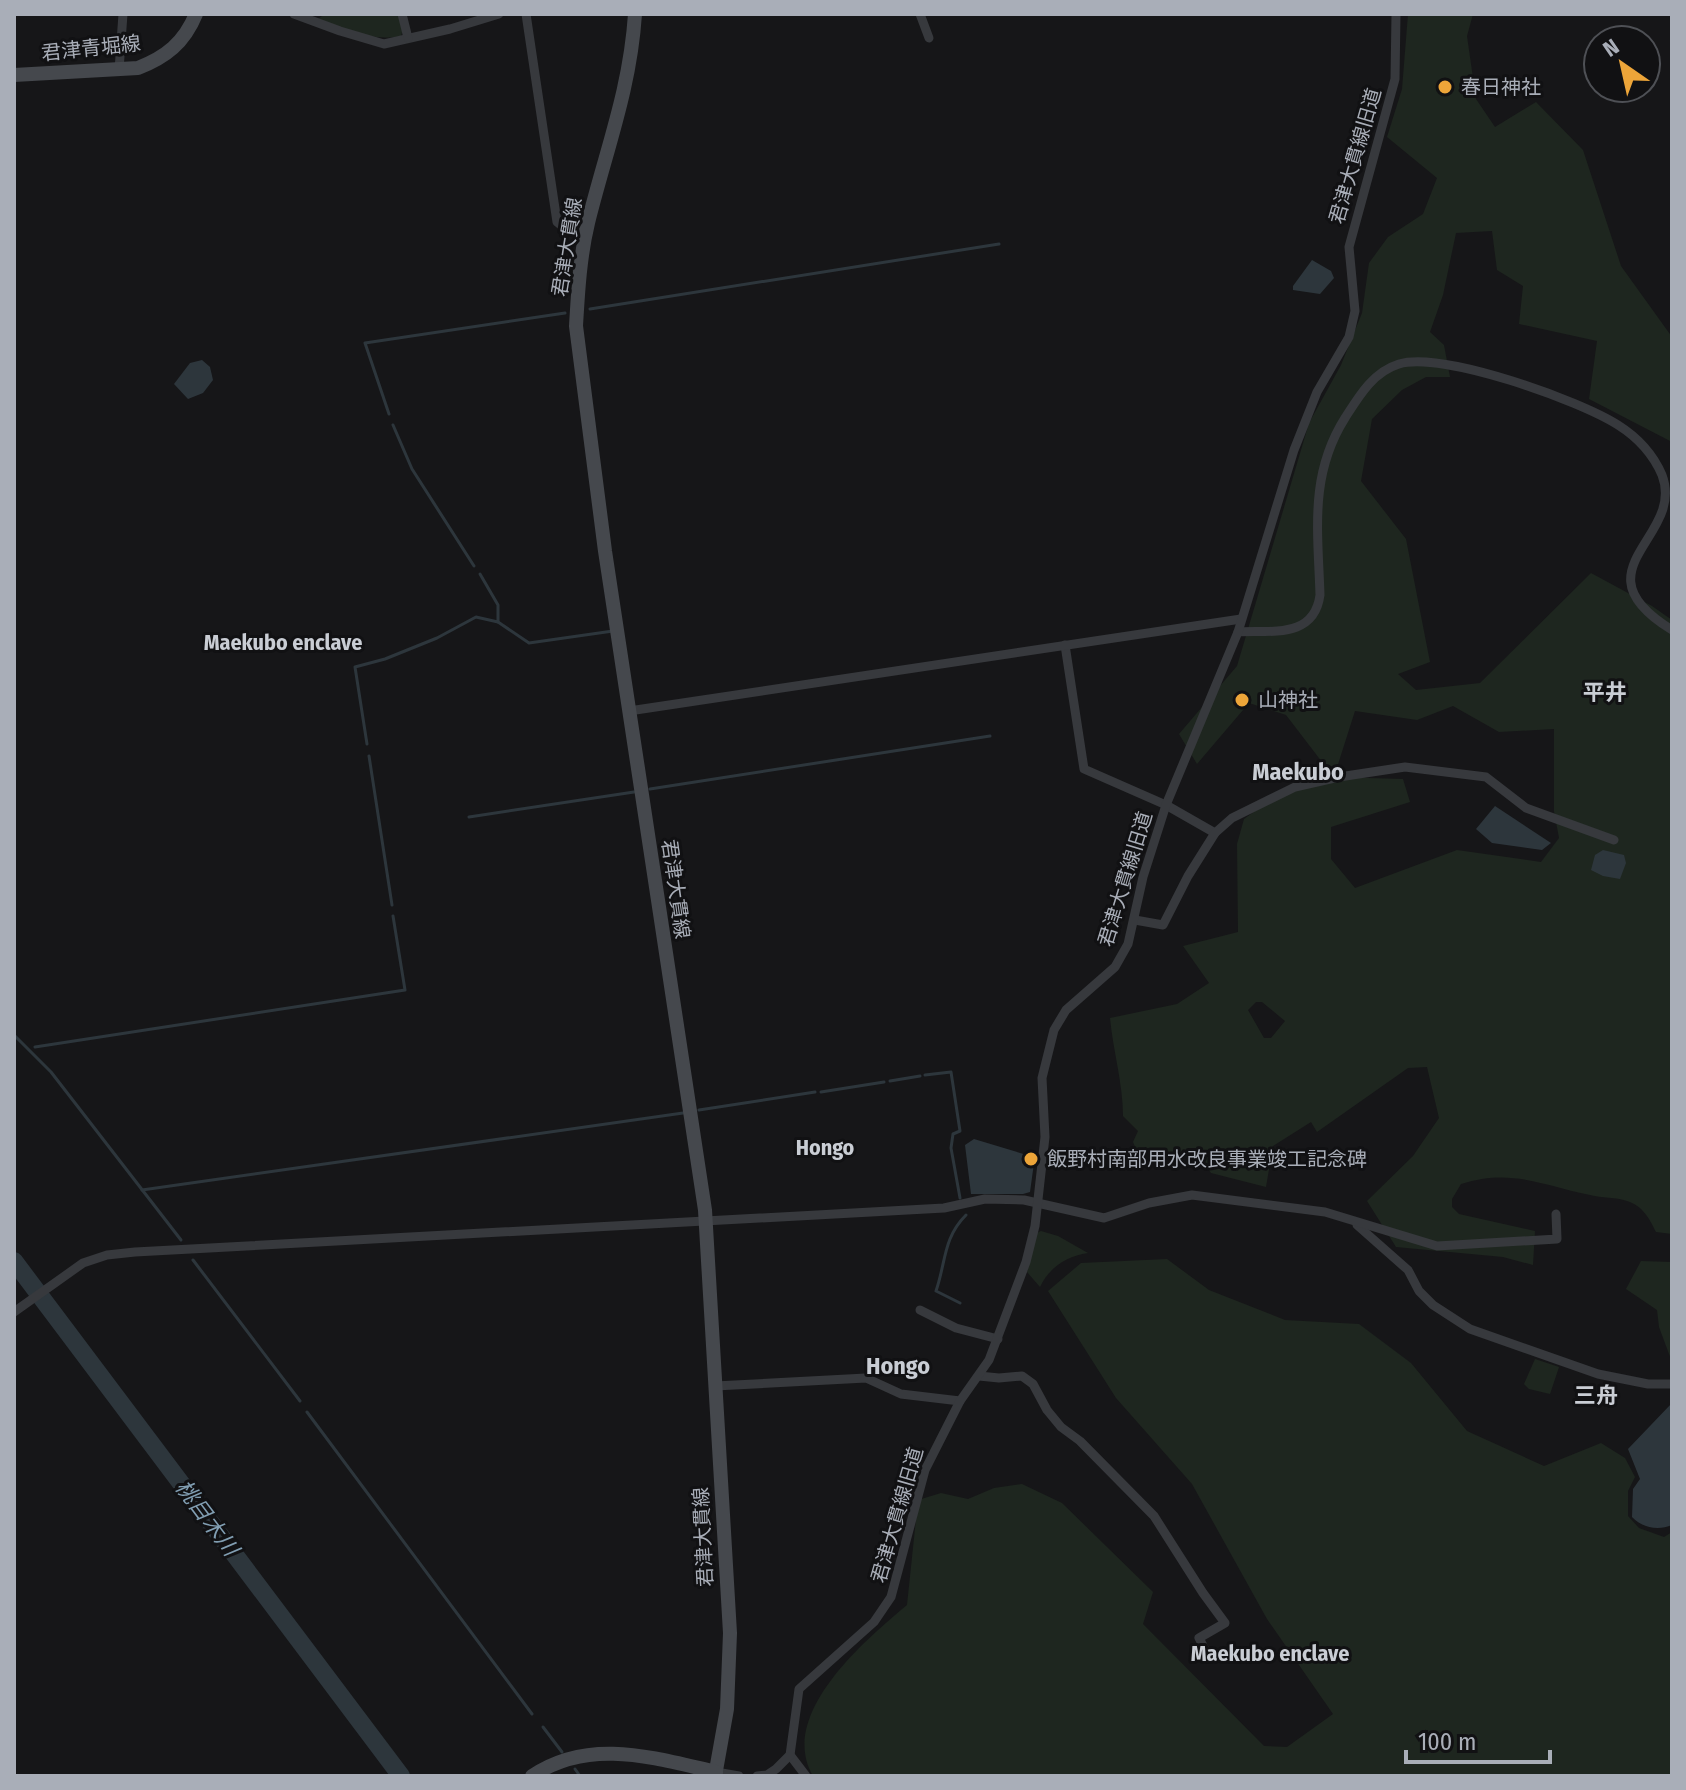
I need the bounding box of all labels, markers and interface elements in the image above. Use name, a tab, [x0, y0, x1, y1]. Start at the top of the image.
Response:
north arrow	[1582, 24, 1662, 104]
street label: 君津青堀線	[40, 31, 142, 65]
text: N	[1598, 33, 1624, 63]
place label: 春日神社	[1461, 75, 1541, 99]
marker: 春日神社	[1436, 78, 1454, 96]
street label: 君津大貫線旧道	[1324, 85, 1386, 227]
street label: 君津大貫線	[547, 196, 587, 298]
district label: Maekubo enclave	[204, 629, 362, 656]
district label: 平井	[1583, 679, 1627, 706]
place label: 山神社	[1258, 688, 1318, 712]
marker: 山神社	[1233, 691, 1251, 709]
district label: Maekubo	[1252, 758, 1344, 786]
street label: 君津大貫線旧道	[1093, 809, 1157, 949]
street label: 君津大貫線	[657, 838, 695, 940]
district label: Hongo	[796, 1134, 855, 1161]
place label: 飯野村南部用水改良事業竣工記念碑	[1047, 1147, 1367, 1171]
marker: 飯野村南部用水改良事業竣工記念碑	[1022, 1150, 1040, 1168]
district label: Hongo	[866, 1352, 930, 1380]
district label: 三舟	[1574, 1382, 1618, 1409]
street label: 君津大貫線旧道	[866, 1444, 928, 1586]
water label: 桃目木川	[170, 1475, 245, 1563]
street label: 君津大貫線	[688, 1486, 718, 1588]
district label: Maekubo enclave	[1191, 1640, 1349, 1667]
scale bar	[1406, 1714, 1550, 1764]
text: 100 m	[1418, 1728, 1476, 1756]

